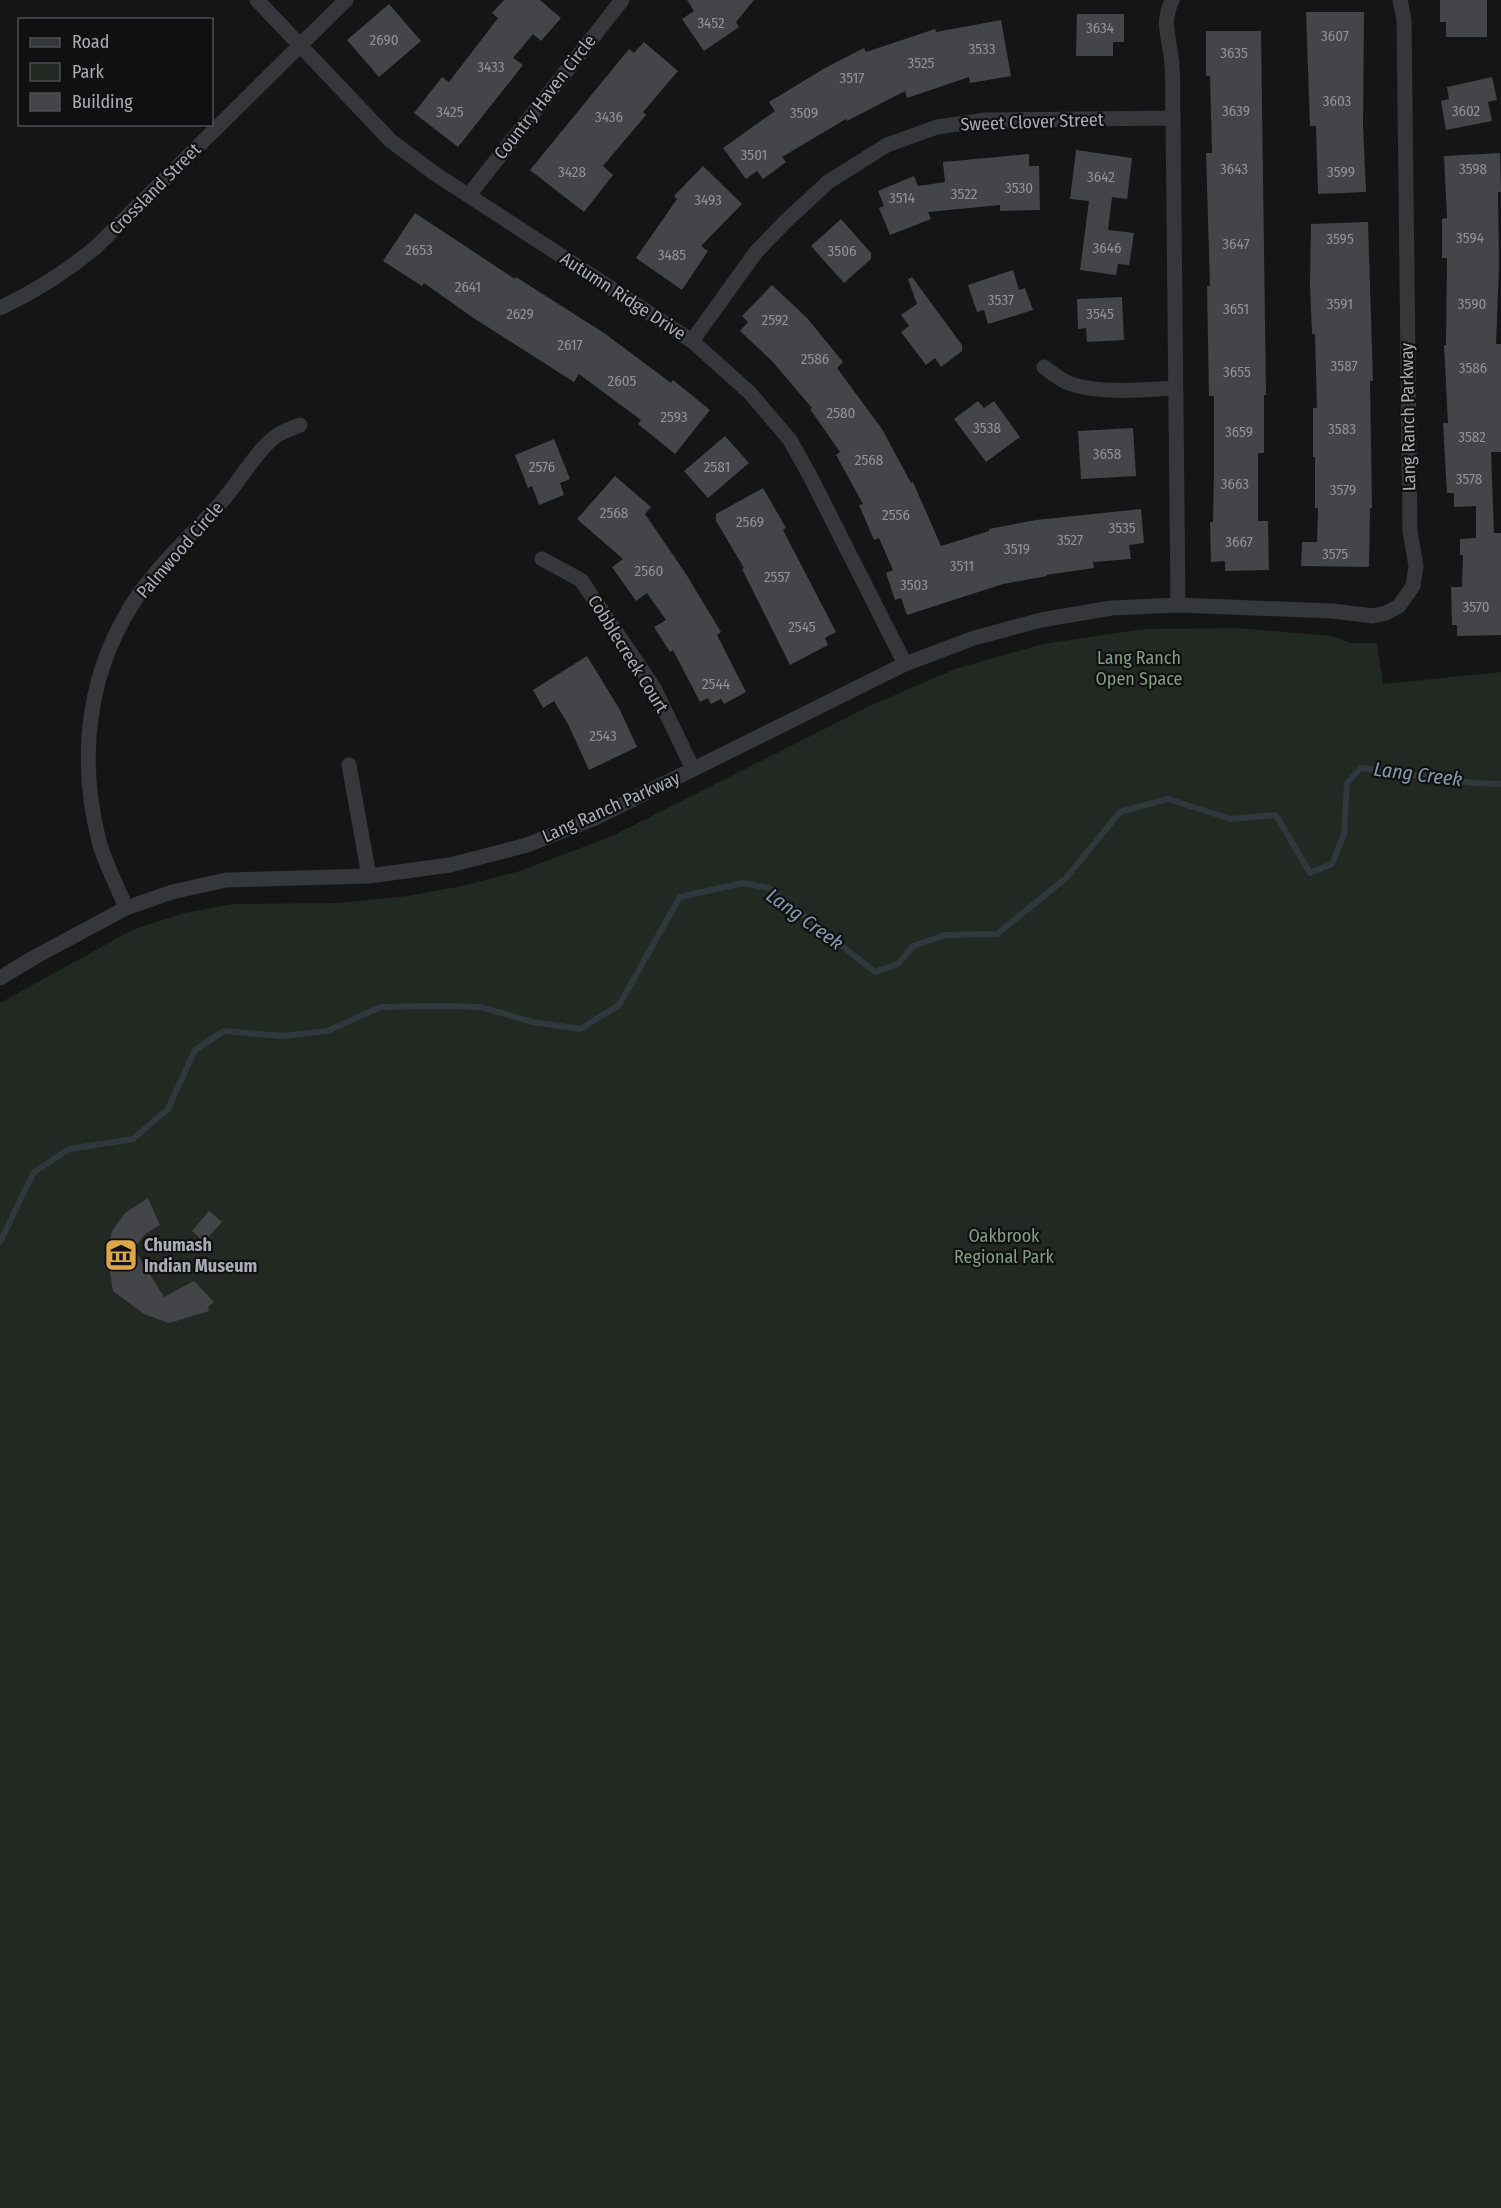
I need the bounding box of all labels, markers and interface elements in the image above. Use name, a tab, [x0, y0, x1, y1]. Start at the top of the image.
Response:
house number: 3452	[697, 14, 725, 32]
legend	[18, 18, 213, 126]
house number: 3634	[1086, 19, 1114, 37]
house number: 3607	[1321, 27, 1349, 45]
street label: Country Haven Circle	[489, 30, 601, 164]
text: Road	[72, 31, 109, 53]
house number: 2690	[370, 31, 398, 49]
house number: 3533	[968, 40, 996, 58]
house number: 3635	[1220, 44, 1248, 62]
house number: 3525	[907, 54, 935, 72]
house number: 3433	[477, 58, 505, 76]
text: Park	[72, 61, 105, 83]
house number: 3517	[840, 69, 864, 87]
text: Building	[72, 91, 133, 113]
house number: 3603	[1323, 92, 1352, 110]
house number: 3639	[1222, 102, 1250, 120]
house number: 3602	[1452, 102, 1481, 120]
house number: 3425	[436, 103, 464, 121]
house number: 3509	[790, 104, 818, 122]
house number: 3436	[595, 108, 623, 126]
street label: Sweet Clover Street	[960, 109, 1104, 135]
street label: Crossland Street	[105, 139, 205, 239]
house number: 3501	[741, 146, 767, 164]
house number: 3643	[1220, 160, 1248, 178]
house number: 3598	[1459, 160, 1487, 178]
house number: 3428	[558, 163, 586, 181]
house number: 3599	[1327, 163, 1355, 181]
house number: 3642	[1087, 168, 1115, 186]
house number: 3530	[1005, 179, 1033, 197]
house number: 3522	[951, 185, 978, 203]
house number: 3514	[889, 189, 915, 207]
house number: 3493	[694, 191, 722, 209]
house number: 3594	[1456, 229, 1484, 247]
house number: 3595	[1326, 230, 1354, 248]
house number: 3647	[1222, 235, 1250, 253]
house number: 3646	[1093, 239, 1121, 257]
house number: 2653	[405, 241, 433, 259]
house number: 3506	[828, 242, 856, 260]
house number: 3485	[658, 246, 686, 264]
street label: Autumn Ridge Drive	[556, 247, 690, 345]
house number: 2641	[455, 278, 481, 296]
house number: 3537	[988, 291, 1014, 309]
house number: 3591	[1327, 295, 1353, 313]
house number: 3590	[1458, 295, 1486, 313]
house number: 3651	[1223, 300, 1249, 318]
house number: 2629	[506, 305, 534, 323]
house number: 3545	[1086, 305, 1114, 323]
house number: 2592	[762, 311, 789, 329]
house number: 2617	[557, 336, 583, 354]
street label: Lang Ranch Parkway	[1396, 343, 1420, 491]
house number: 2586	[801, 350, 829, 368]
house number: 3587	[1330, 357, 1358, 375]
house number: 3586	[1459, 359, 1487, 377]
house number: 3655	[1223, 363, 1251, 381]
house number: 2605	[608, 372, 636, 390]
house number: 2580	[827, 404, 855, 422]
house number: 2593	[660, 408, 688, 426]
house number: 3538	[973, 419, 1001, 437]
house number: 3583	[1328, 420, 1356, 438]
house number: 3659	[1225, 423, 1253, 441]
house number: 3582	[1458, 428, 1486, 446]
house number: 3658	[1093, 445, 1121, 463]
house number: 2568	[855, 451, 883, 469]
house number: 2576	[529, 458, 555, 476]
house number: 2581	[704, 458, 730, 476]
house number: 3578	[1456, 470, 1482, 488]
house number: 3663	[1221, 475, 1249, 493]
house number: 3579	[1330, 481, 1356, 499]
street label: Palmwood Circle	[132, 497, 228, 603]
house number: 2568	[600, 504, 628, 522]
house number: 2556	[882, 506, 910, 524]
house number: 2569	[736, 513, 764, 531]
house number: 3535	[1108, 519, 1136, 537]
house number: 3527	[1057, 531, 1083, 549]
house number: 3667	[1225, 533, 1253, 551]
house number: 3519	[1004, 540, 1030, 558]
house number: 3575	[1322, 545, 1348, 563]
house number: 3511	[950, 557, 974, 575]
house number: 2560	[635, 562, 663, 580]
house number: 2557	[764, 568, 790, 586]
house number: 3503	[900, 576, 928, 594]
street label: Cobblecreek Court	[583, 591, 673, 717]
house number: 3570	[1462, 598, 1490, 616]
house number: 2545	[788, 618, 816, 636]
park label: Lang Ranch Open Space	[1096, 647, 1183, 690]
house number: 2544	[702, 675, 730, 693]
house number: 2543	[589, 727, 617, 745]
water label: Lang Creek	[1372, 757, 1464, 791]
street label: Lang Ranch Parkway	[539, 767, 683, 847]
water label: Lang Creek	[762, 883, 848, 955]
park label: Oakbrook Regional Park	[954, 1225, 1055, 1268]
place label: Chumash Indian Museum	[144, 1234, 257, 1277]
museum icon: Chumash Indian Museum	[103, 1237, 139, 1273]

